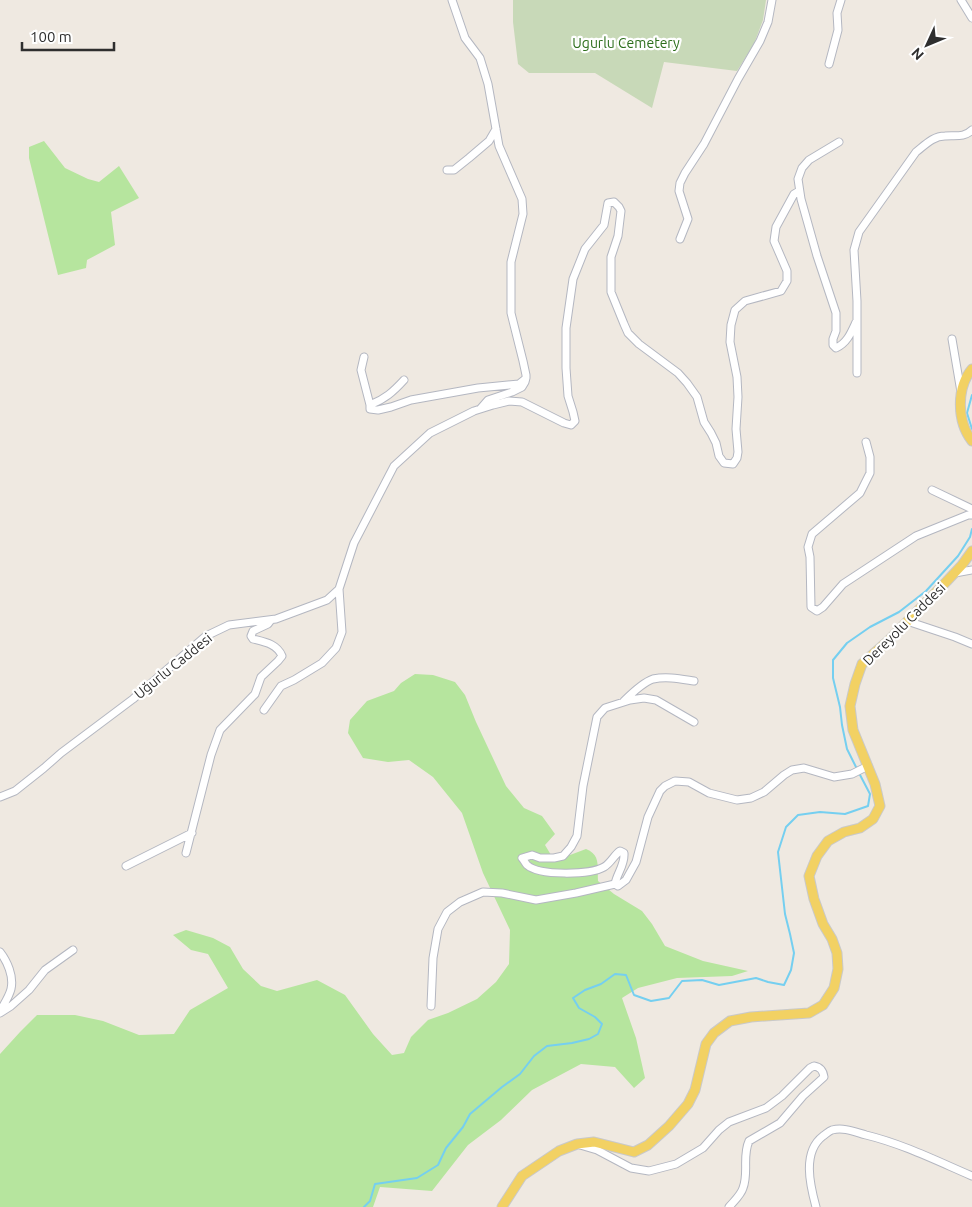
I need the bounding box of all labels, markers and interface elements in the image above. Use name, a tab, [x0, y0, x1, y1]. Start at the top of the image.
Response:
scale bar	[22, 20, 115, 52]
north arrow	[902, 20, 952, 70]
text: 100 m	[30, 28, 72, 45]
park label: Ugurlu Cemetery	[572, 35, 680, 51]
text: N	[908, 45, 927, 63]
street label: Dereyolu Caddesi	[860, 580, 948, 668]
street label: Uğurlu Caddesi	[131, 630, 215, 702]

